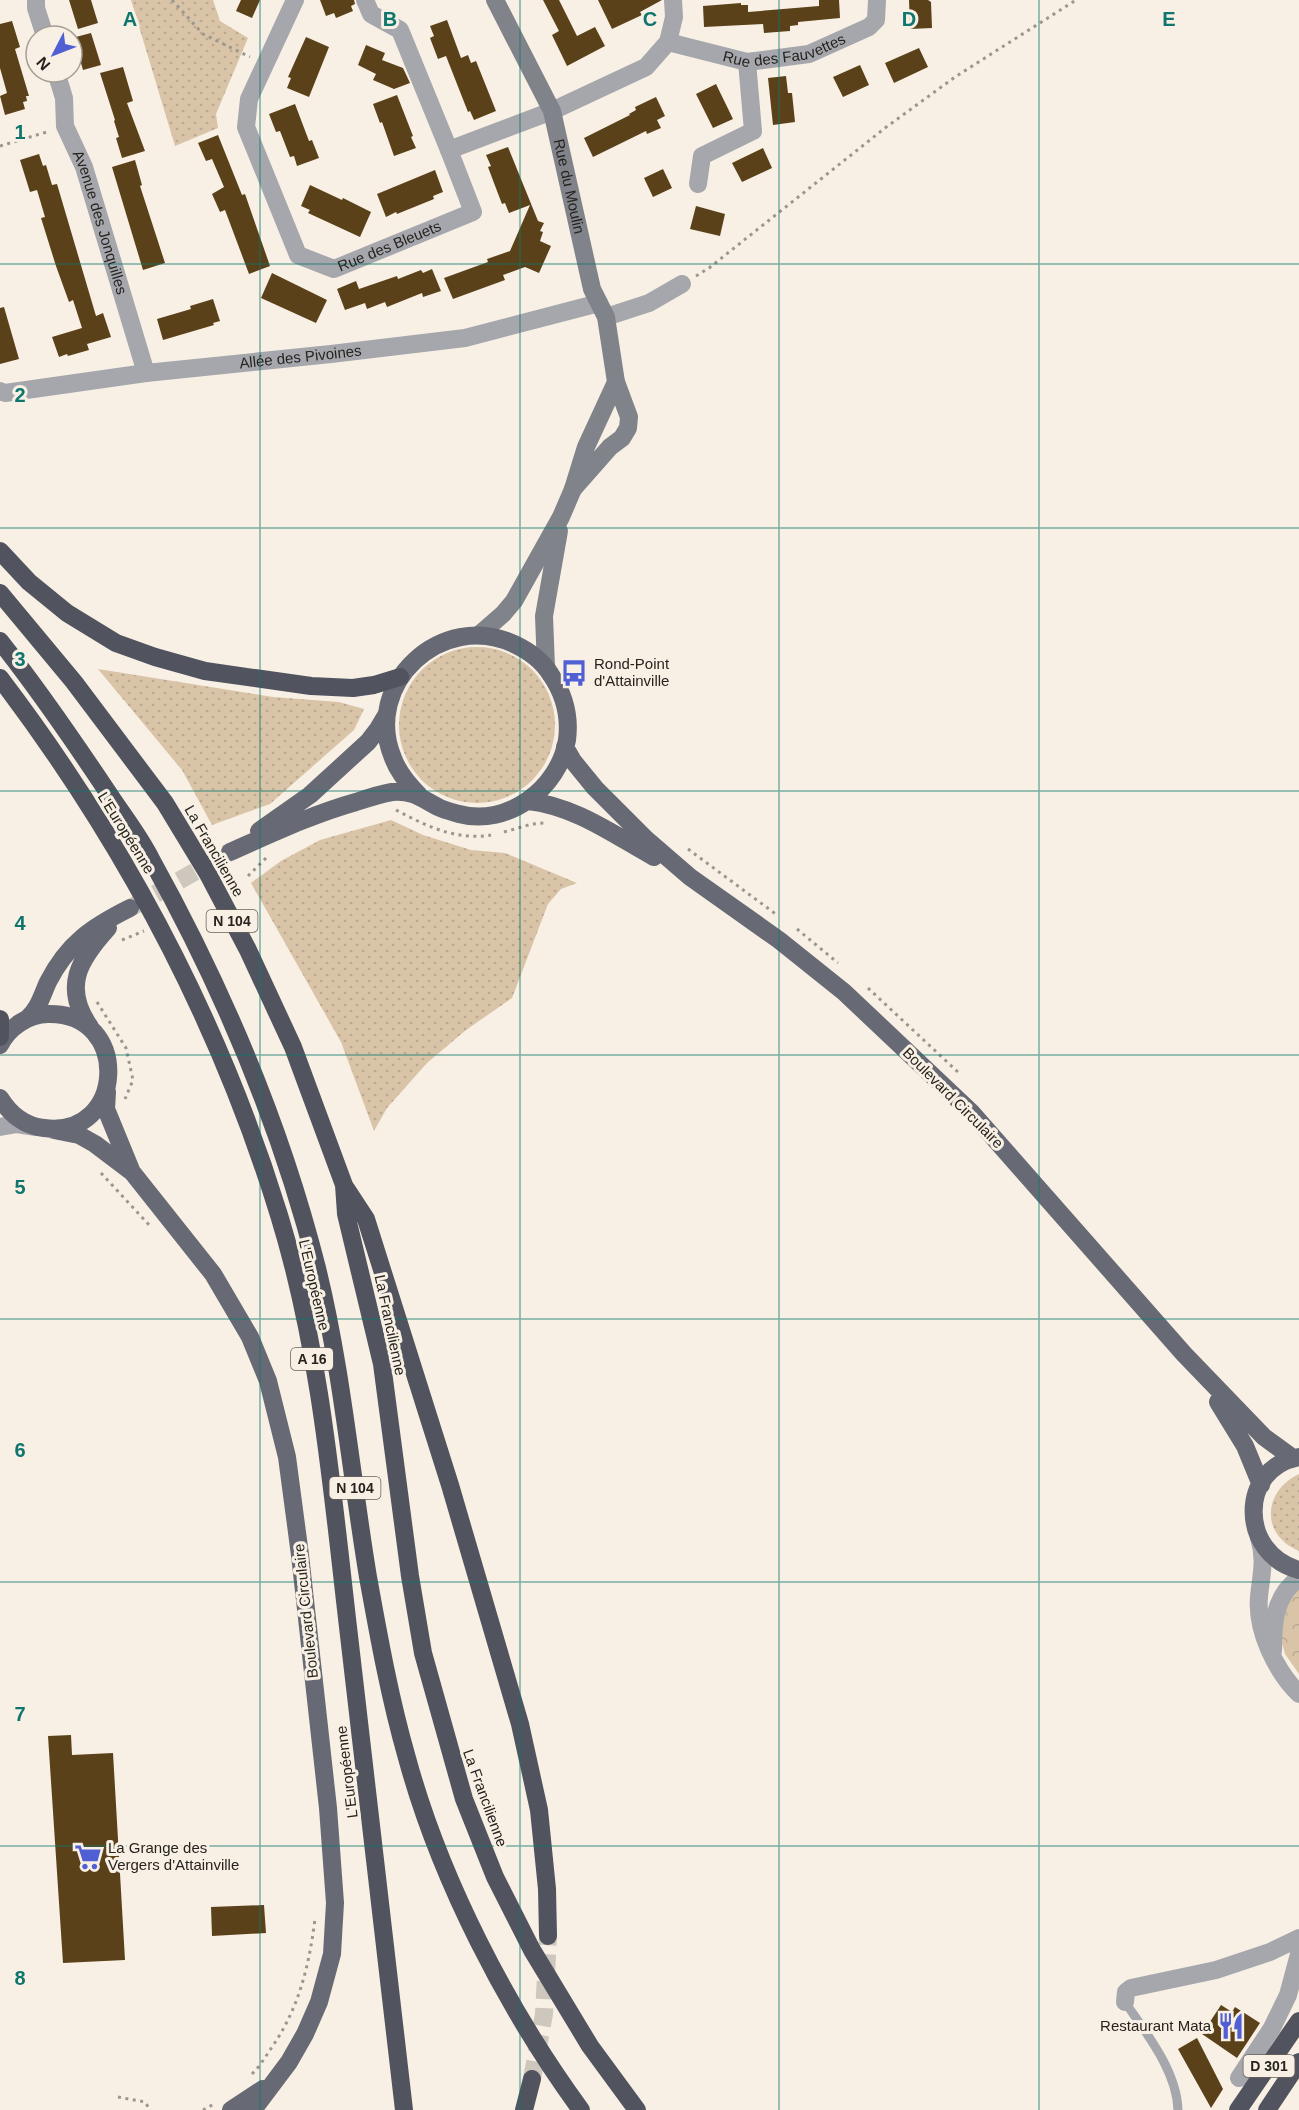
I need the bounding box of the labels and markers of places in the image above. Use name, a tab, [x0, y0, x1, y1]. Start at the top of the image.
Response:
place label: Rond-Point d'Attainville	[594, 655, 670, 689]
bus stop icon: Rond-Point d'Attainville	[559, 658, 589, 688]
place label: La Grange des Vergers d'Attainville	[108, 1839, 239, 1873]
supermarket icon: La Grange des Vergers d'Attainville	[73, 1842, 103, 1872]
restaurant icon: Restaurant Mata	[1216, 2011, 1246, 2041]
place label: Restaurant Mata	[1100, 2017, 1212, 2034]

